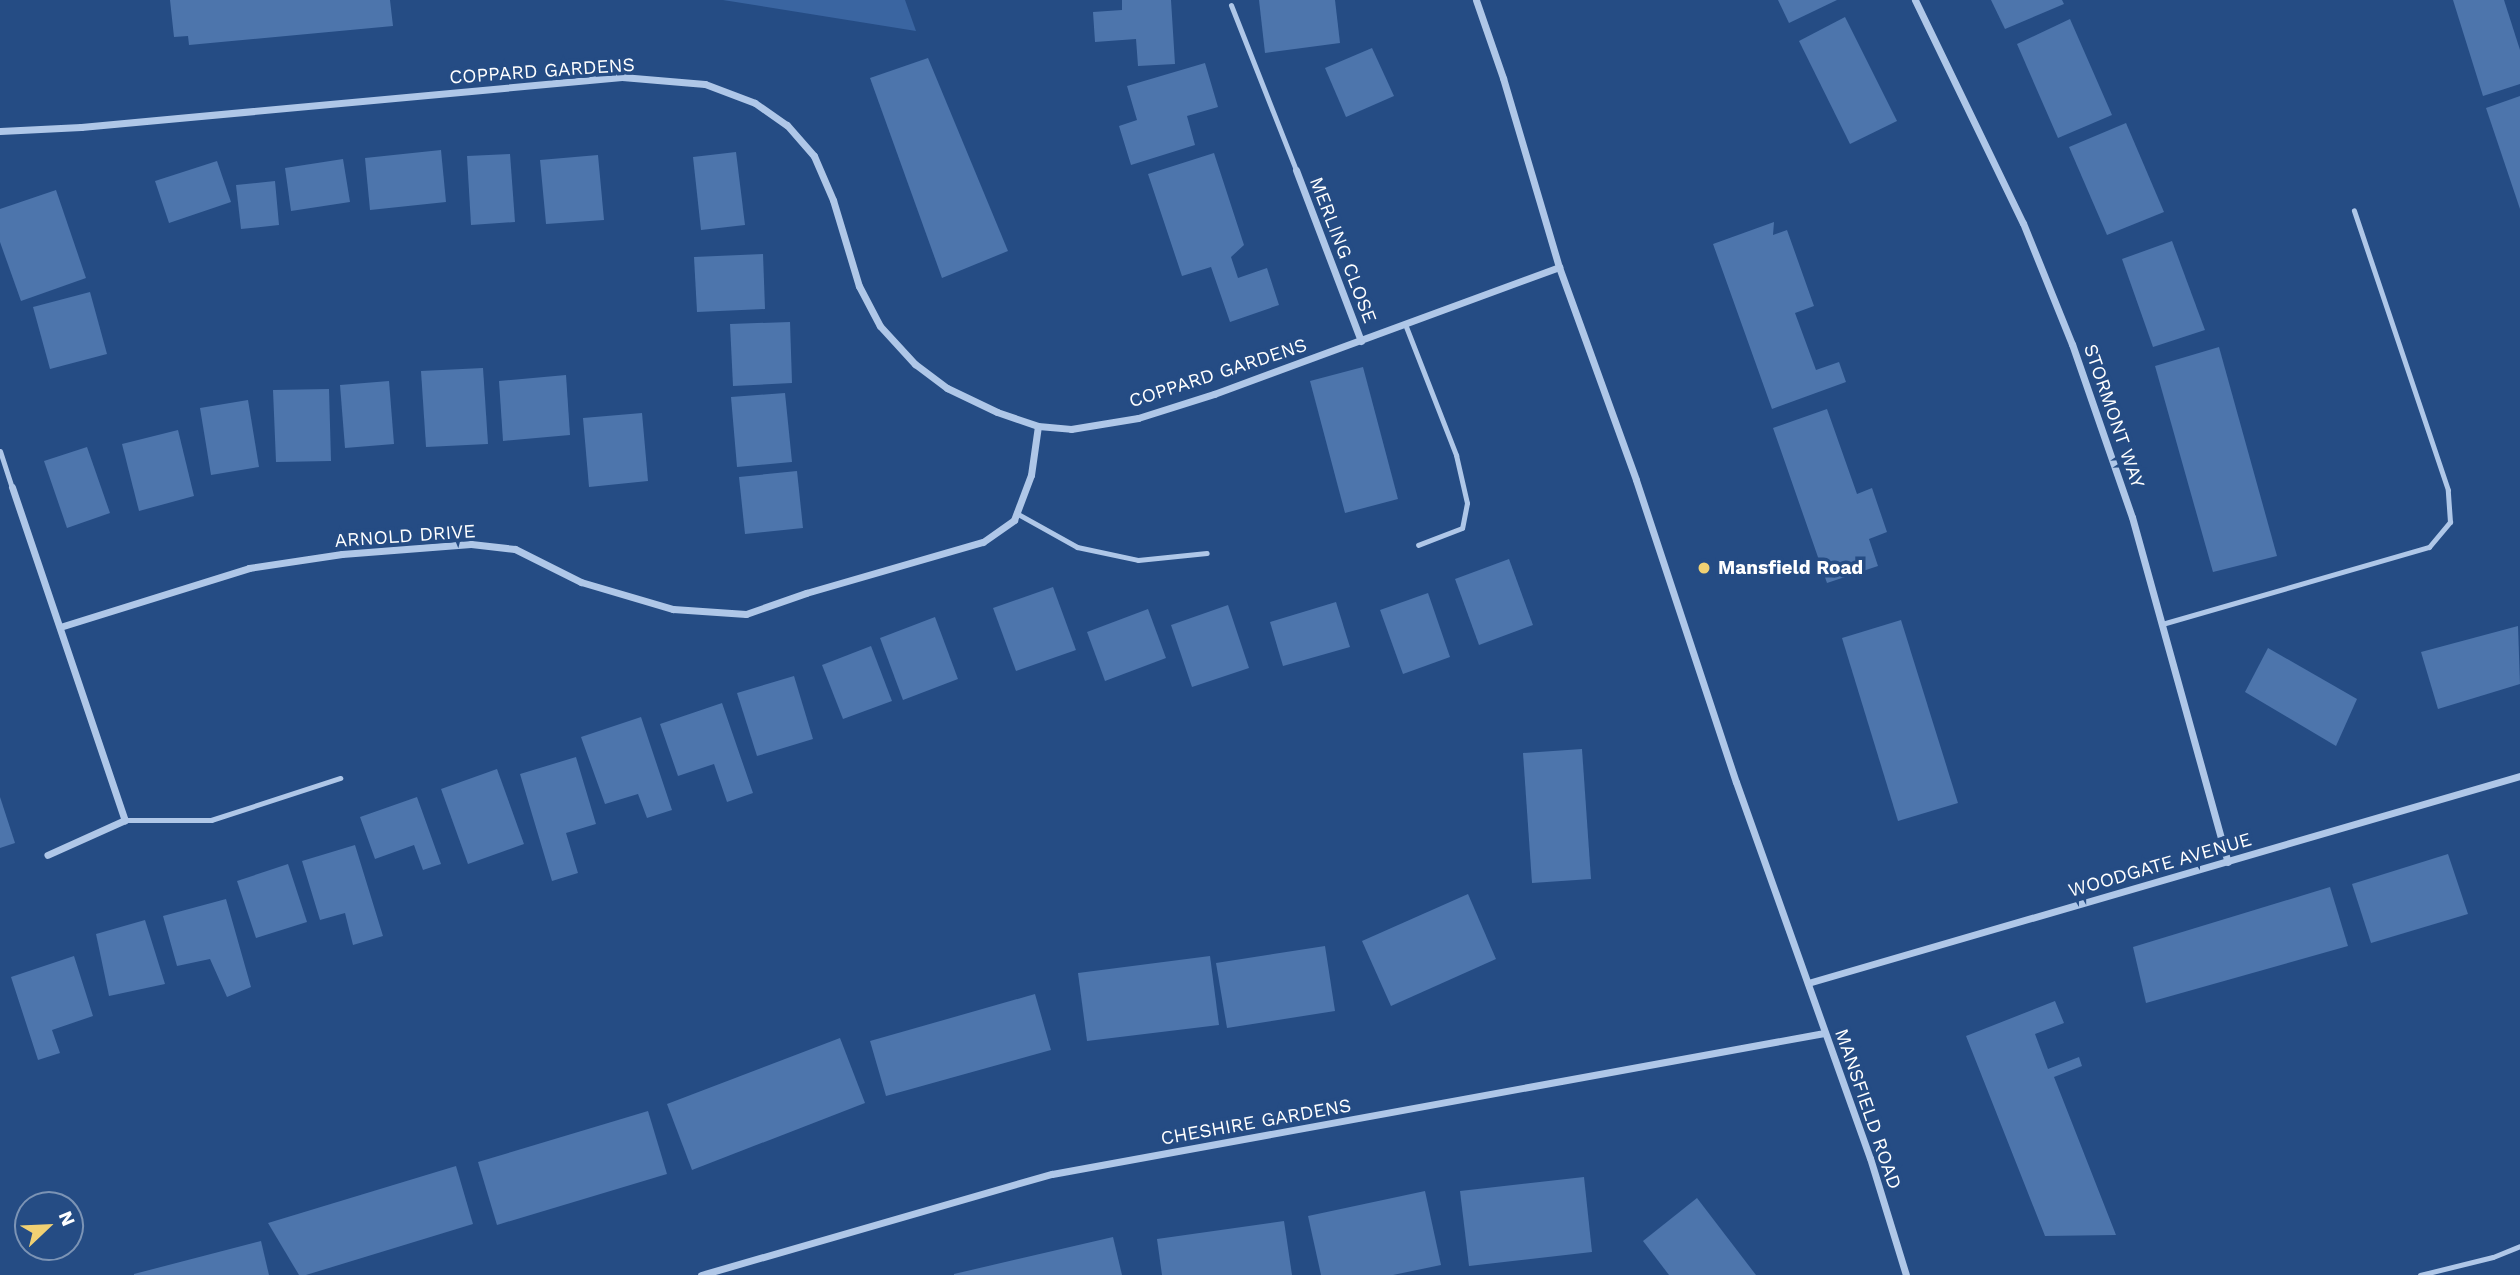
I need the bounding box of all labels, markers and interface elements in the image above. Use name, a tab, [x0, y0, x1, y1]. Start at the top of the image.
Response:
street label: COPPARD GARDENS	[449, 53, 635, 89]
street label: MERLING CLOSE	[1305, 174, 1381, 326]
street label: COPPARD GARDENS	[1126, 333, 1310, 413]
street label: STORMONT WAY	[2079, 341, 2149, 491]
street label: ARNOLD DRIVE	[334, 520, 476, 552]
place label: Mansfield Road	[1718, 557, 1863, 579]
marker: Mansfield Road	[1696, 560, 1712, 576]
street label: WOODGATE AVENUE	[2065, 828, 2255, 902]
street label: MANSFIELD ROAD	[1830, 1026, 1906, 1192]
street label: CHESHIRE GARDENS	[1159, 1094, 1353, 1150]
north arrow	[14, 1191, 84, 1261]
text: N	[54, 1207, 80, 1229]

